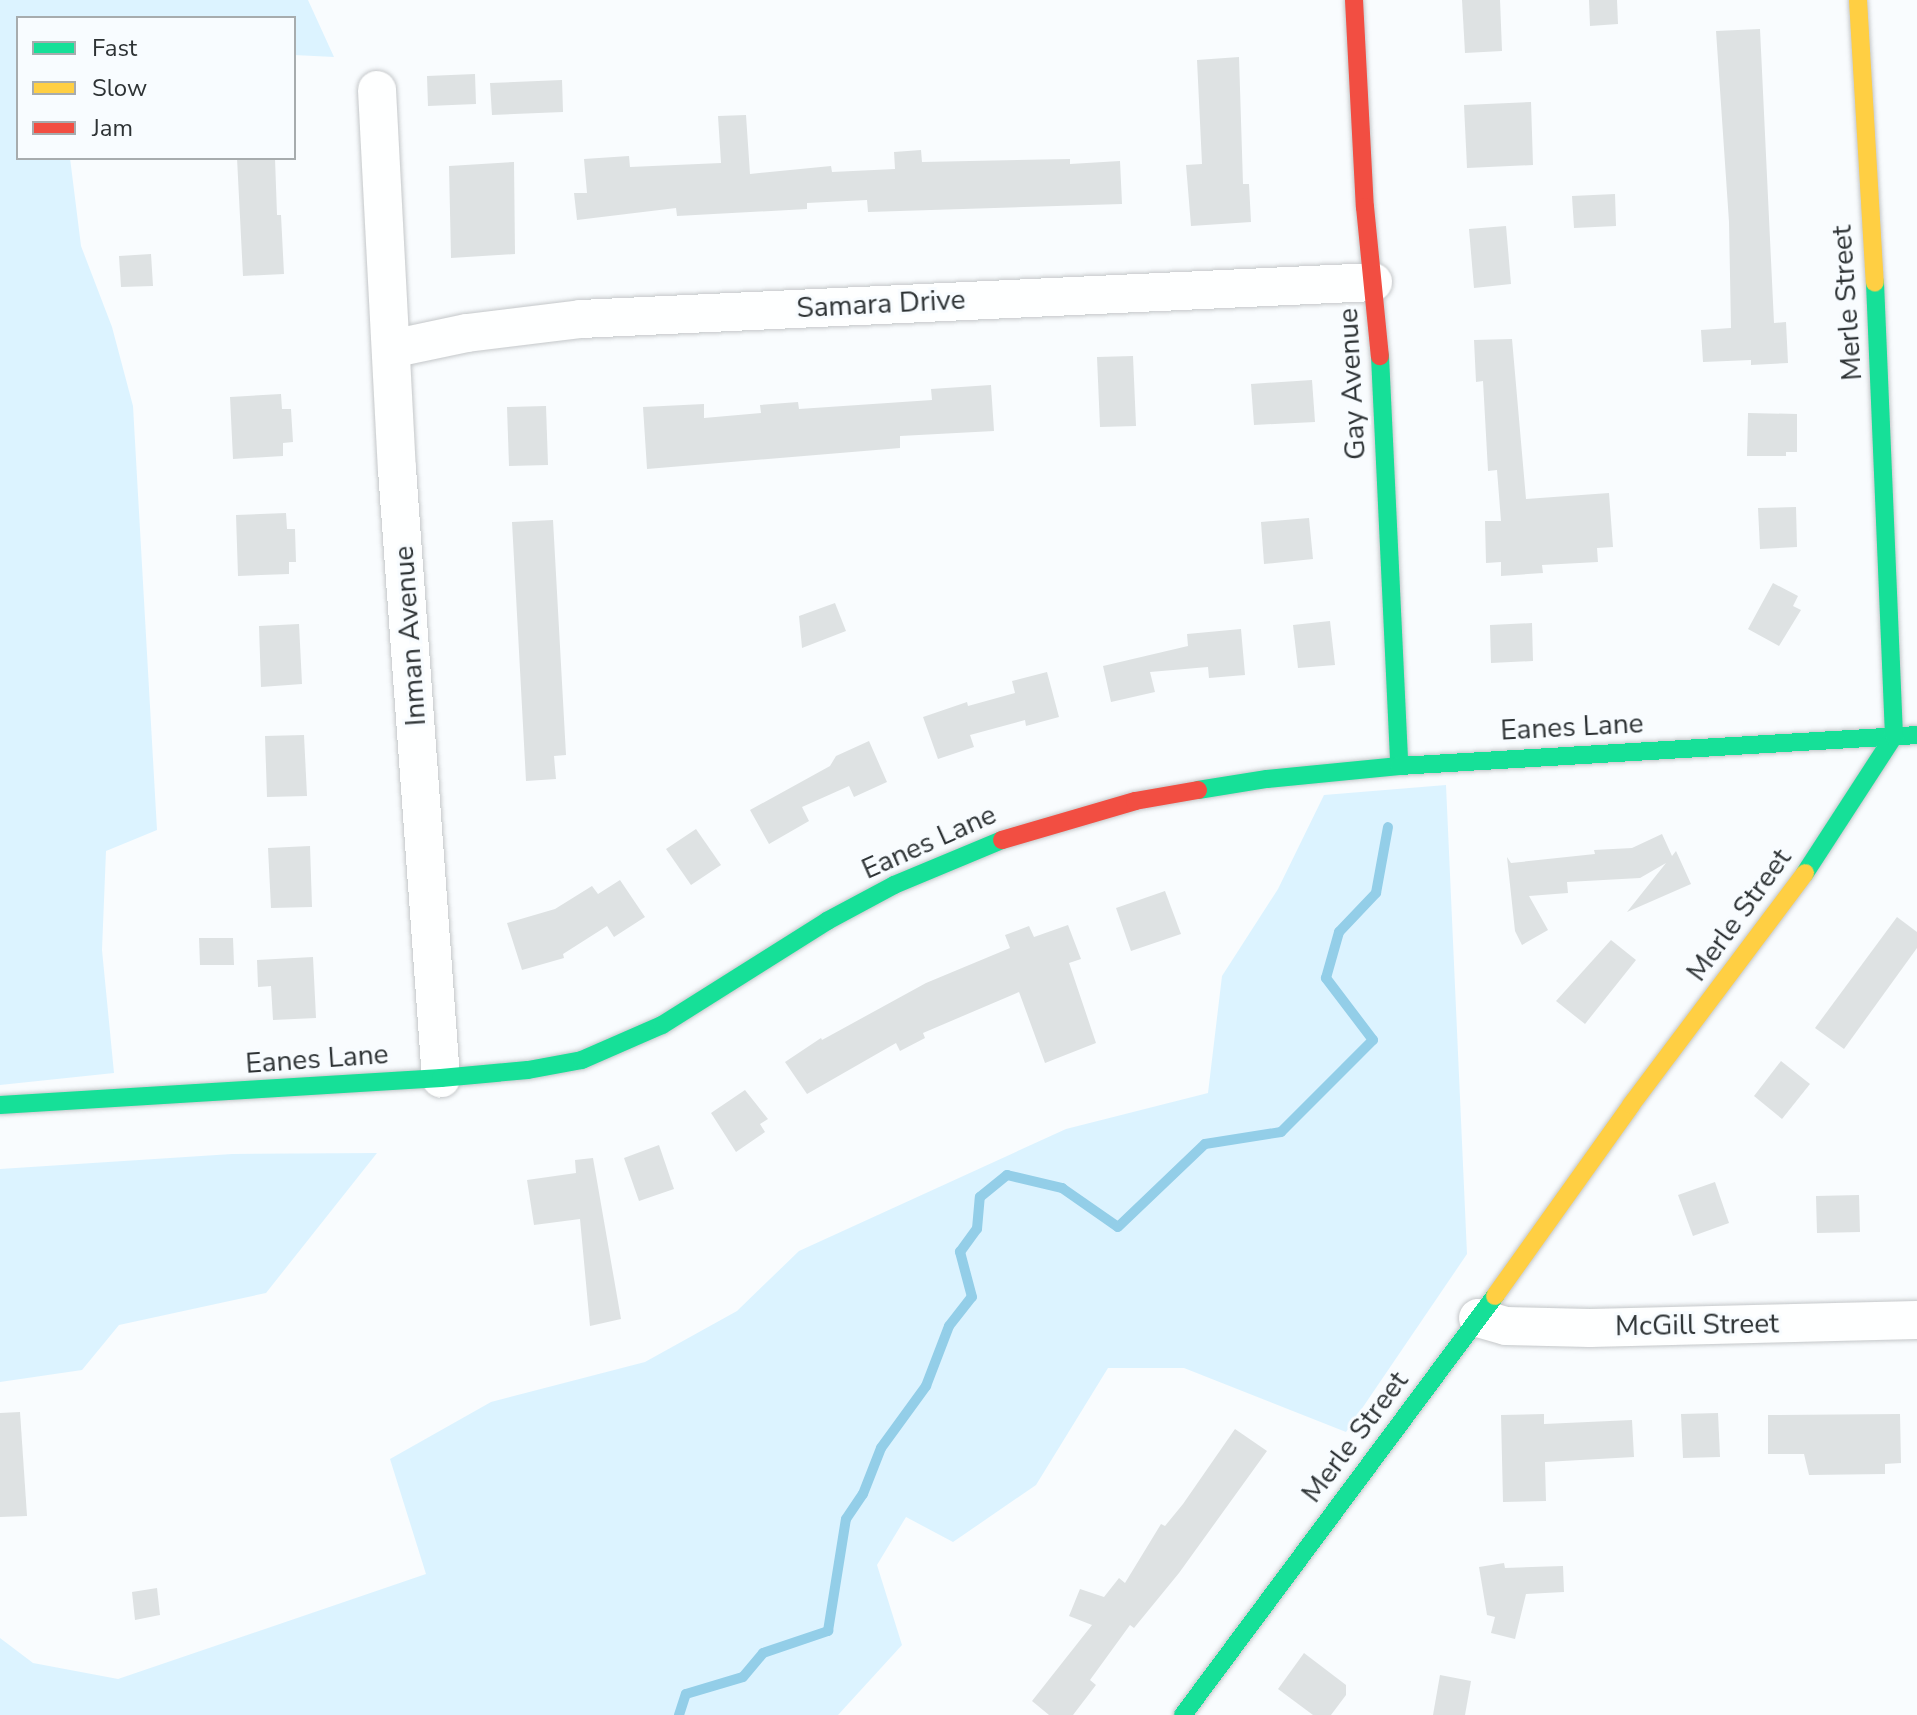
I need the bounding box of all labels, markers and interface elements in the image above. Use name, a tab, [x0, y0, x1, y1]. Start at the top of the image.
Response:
legend	[16, 16, 296, 160]
text: Fast	[92, 32, 137, 64]
text: Slow	[92, 72, 147, 104]
text: Jam	[92, 112, 133, 144]
street label: Merle Street	[1825, 224, 1869, 382]
street label: Samara Drive	[796, 283, 966, 325]
street label: Gay Avenue	[1331, 307, 1373, 461]
street label: Inman Avenue	[387, 545, 433, 727]
street label: Eanes Lane	[1500, 706, 1644, 748]
street label: Eanes Lane	[857, 798, 1001, 886]
street label: Merle Street	[1680, 842, 1798, 988]
street label: Eanes Lane	[244, 1037, 390, 1081]
street label: McGill Street	[1615, 1307, 1779, 1343]
street label: Merle Street	[1295, 1365, 1415, 1509]

